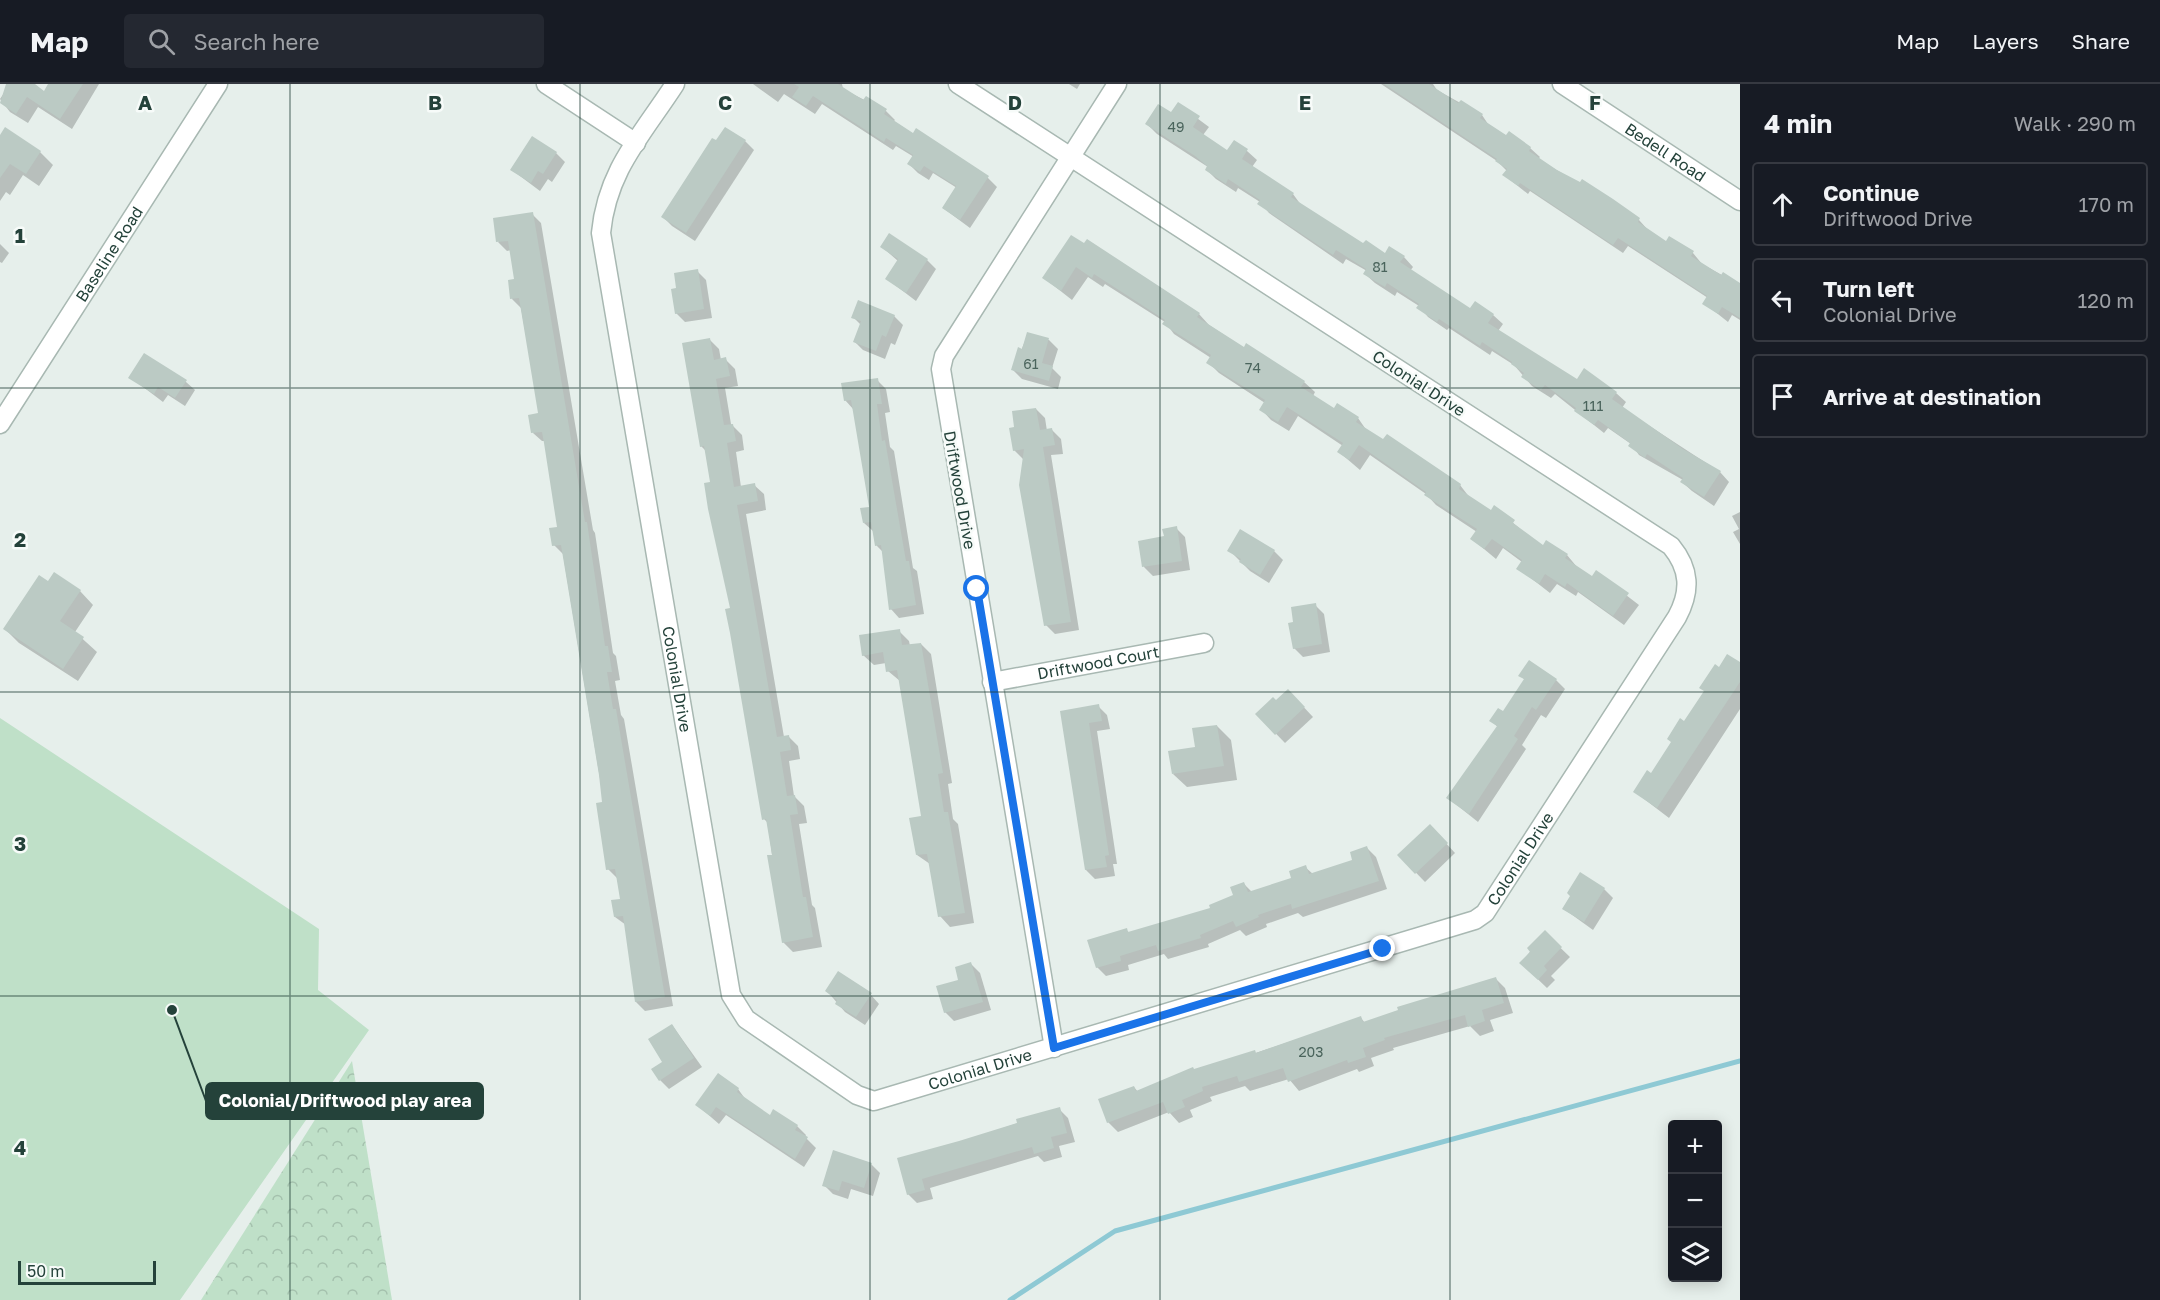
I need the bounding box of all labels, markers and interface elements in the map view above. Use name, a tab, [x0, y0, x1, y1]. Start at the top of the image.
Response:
search box	[124, 14, 544, 68]
text: Map	[30, 25, 88, 58]
icon: search	[145, 25, 178, 58]
text: Search here	[193, 28, 319, 55]
text: Map	[1896, 28, 1939, 54]
text: Layers	[1972, 28, 2039, 54]
text: Share	[2072, 28, 2130, 54]
text: A	[138, 90, 152, 114]
text: B	[428, 90, 442, 114]
text: C	[718, 90, 732, 114]
text: D	[1008, 90, 1022, 114]
text: E	[1299, 90, 1311, 114]
text: F	[1589, 90, 1601, 114]
text: 4 min	[1764, 108, 1832, 139]
text: Walk · 290 m	[2014, 111, 2136, 135]
house number: 49	[1167, 118, 1185, 135]
street label: Bedell Road	[1621, 118, 1710, 186]
text: Continue	[1823, 179, 1919, 206]
icon: ahead	[1766, 188, 1799, 221]
text: 170 m	[2079, 192, 2134, 216]
street label: Baseline Road	[71, 203, 147, 305]
text: Driftwood Drive	[1823, 206, 1973, 230]
text: 1	[15, 223, 25, 247]
house number: 81	[1372, 258, 1388, 275]
text: Turn left	[1823, 275, 1914, 302]
icon: left	[1766, 284, 1799, 317]
text: 120 m	[2078, 288, 2134, 312]
text: Colonial Drive	[1823, 302, 1957, 326]
street label: Colonial Drive	[1369, 345, 1469, 421]
house number: 61	[1023, 355, 1039, 372]
house number: 74	[1245, 359, 1261, 376]
icon: arrive	[1766, 380, 1799, 413]
text: Arrive at destination	[1823, 383, 2041, 410]
house number: 111	[1583, 397, 1603, 414]
street label: Driftwood Drive	[940, 429, 980, 551]
text: 2	[14, 527, 26, 551]
route start	[963, 575, 989, 601]
street label: Colonial Drive	[658, 625, 696, 733]
street label: Driftwood Court	[1036, 641, 1161, 683]
street label: Colonial Drive	[1483, 808, 1558, 909]
text: 3	[14, 831, 26, 855]
route end	[1369, 935, 1395, 961]
house number: 203	[1299, 1043, 1324, 1060]
street label: Colonial Drive	[926, 1044, 1034, 1094]
callout: Colonial/Driftwood play area	[206, 1083, 483, 1119]
text: Colonial/Driftwood play area	[218, 1089, 472, 1111]
map controls	[1668, 1120, 1722, 1282]
button: +	[1668, 1120, 1722, 1174]
text: 4	[14, 1135, 26, 1159]
button: −	[1668, 1174, 1722, 1228]
button: layers	[1668, 1228, 1722, 1282]
scale bar	[18, 1258, 156, 1286]
text: 50 m	[27, 1261, 64, 1281]

